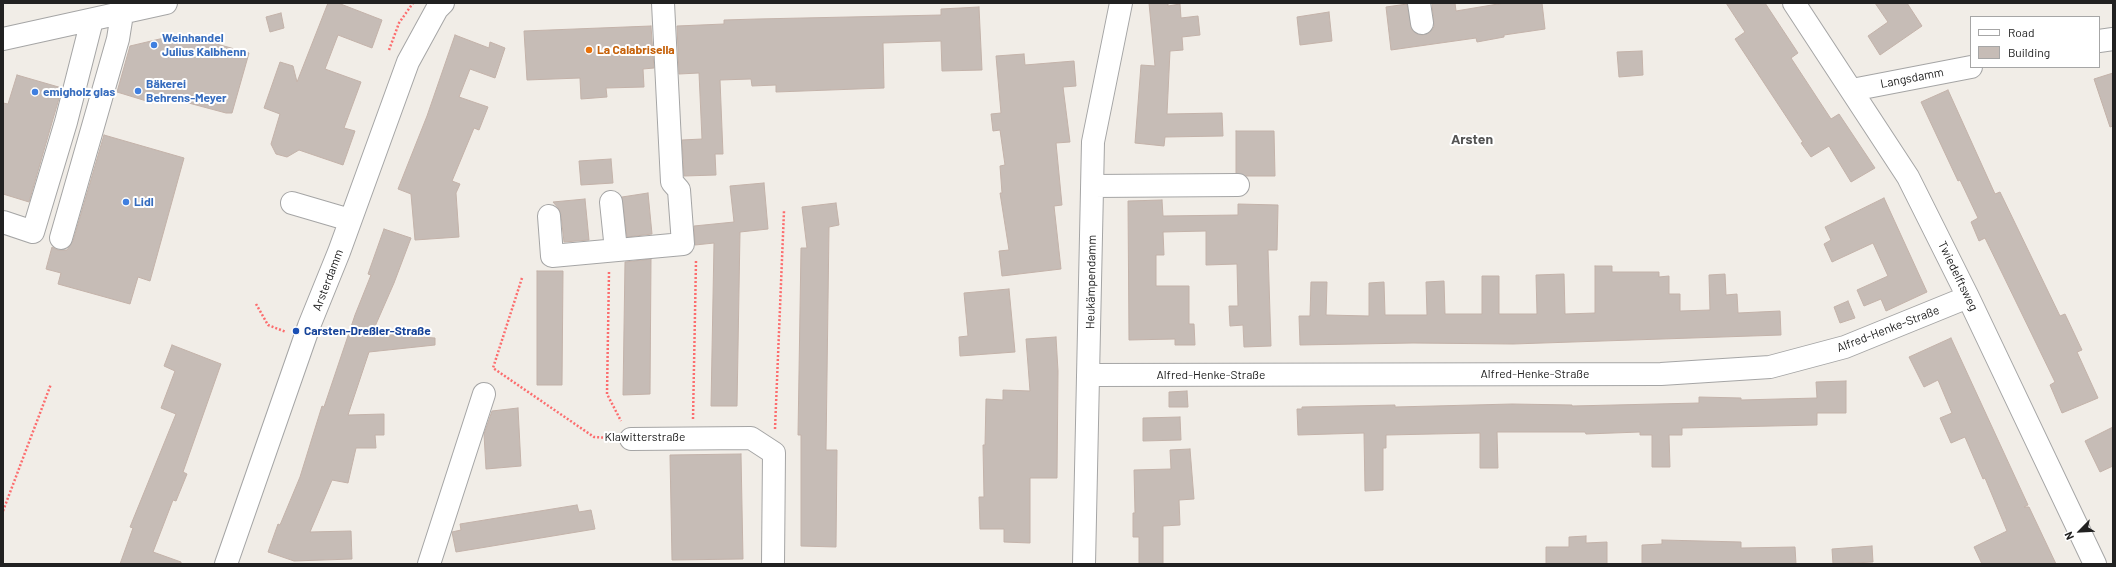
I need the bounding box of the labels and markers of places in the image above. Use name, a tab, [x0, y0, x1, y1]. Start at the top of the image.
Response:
place label: Weinhandel Julius Kalbhenn	[162, 31, 246, 59]
marker: Weinhandel Julius Kalbhenn	[149, 40, 159, 50]
place label: La Calabrisella	[597, 43, 675, 57]
marker: La Calabrisella	[584, 45, 594, 55]
place label: Bäkerei Behrens-Meyer	[146, 77, 227, 105]
place label: emigholz glas	[43, 85, 115, 99]
marker: Bäkerei Behrens-Meyer	[133, 86, 143, 96]
marker: emigholz glas	[30, 87, 40, 97]
place label: Lidl	[134, 195, 154, 209]
marker: Lidl	[121, 197, 131, 207]
place label: Carsten-Dreßler-Straße	[304, 324, 431, 338]
marker: Carsten-Dreßler-Straße	[291, 326, 301, 336]

